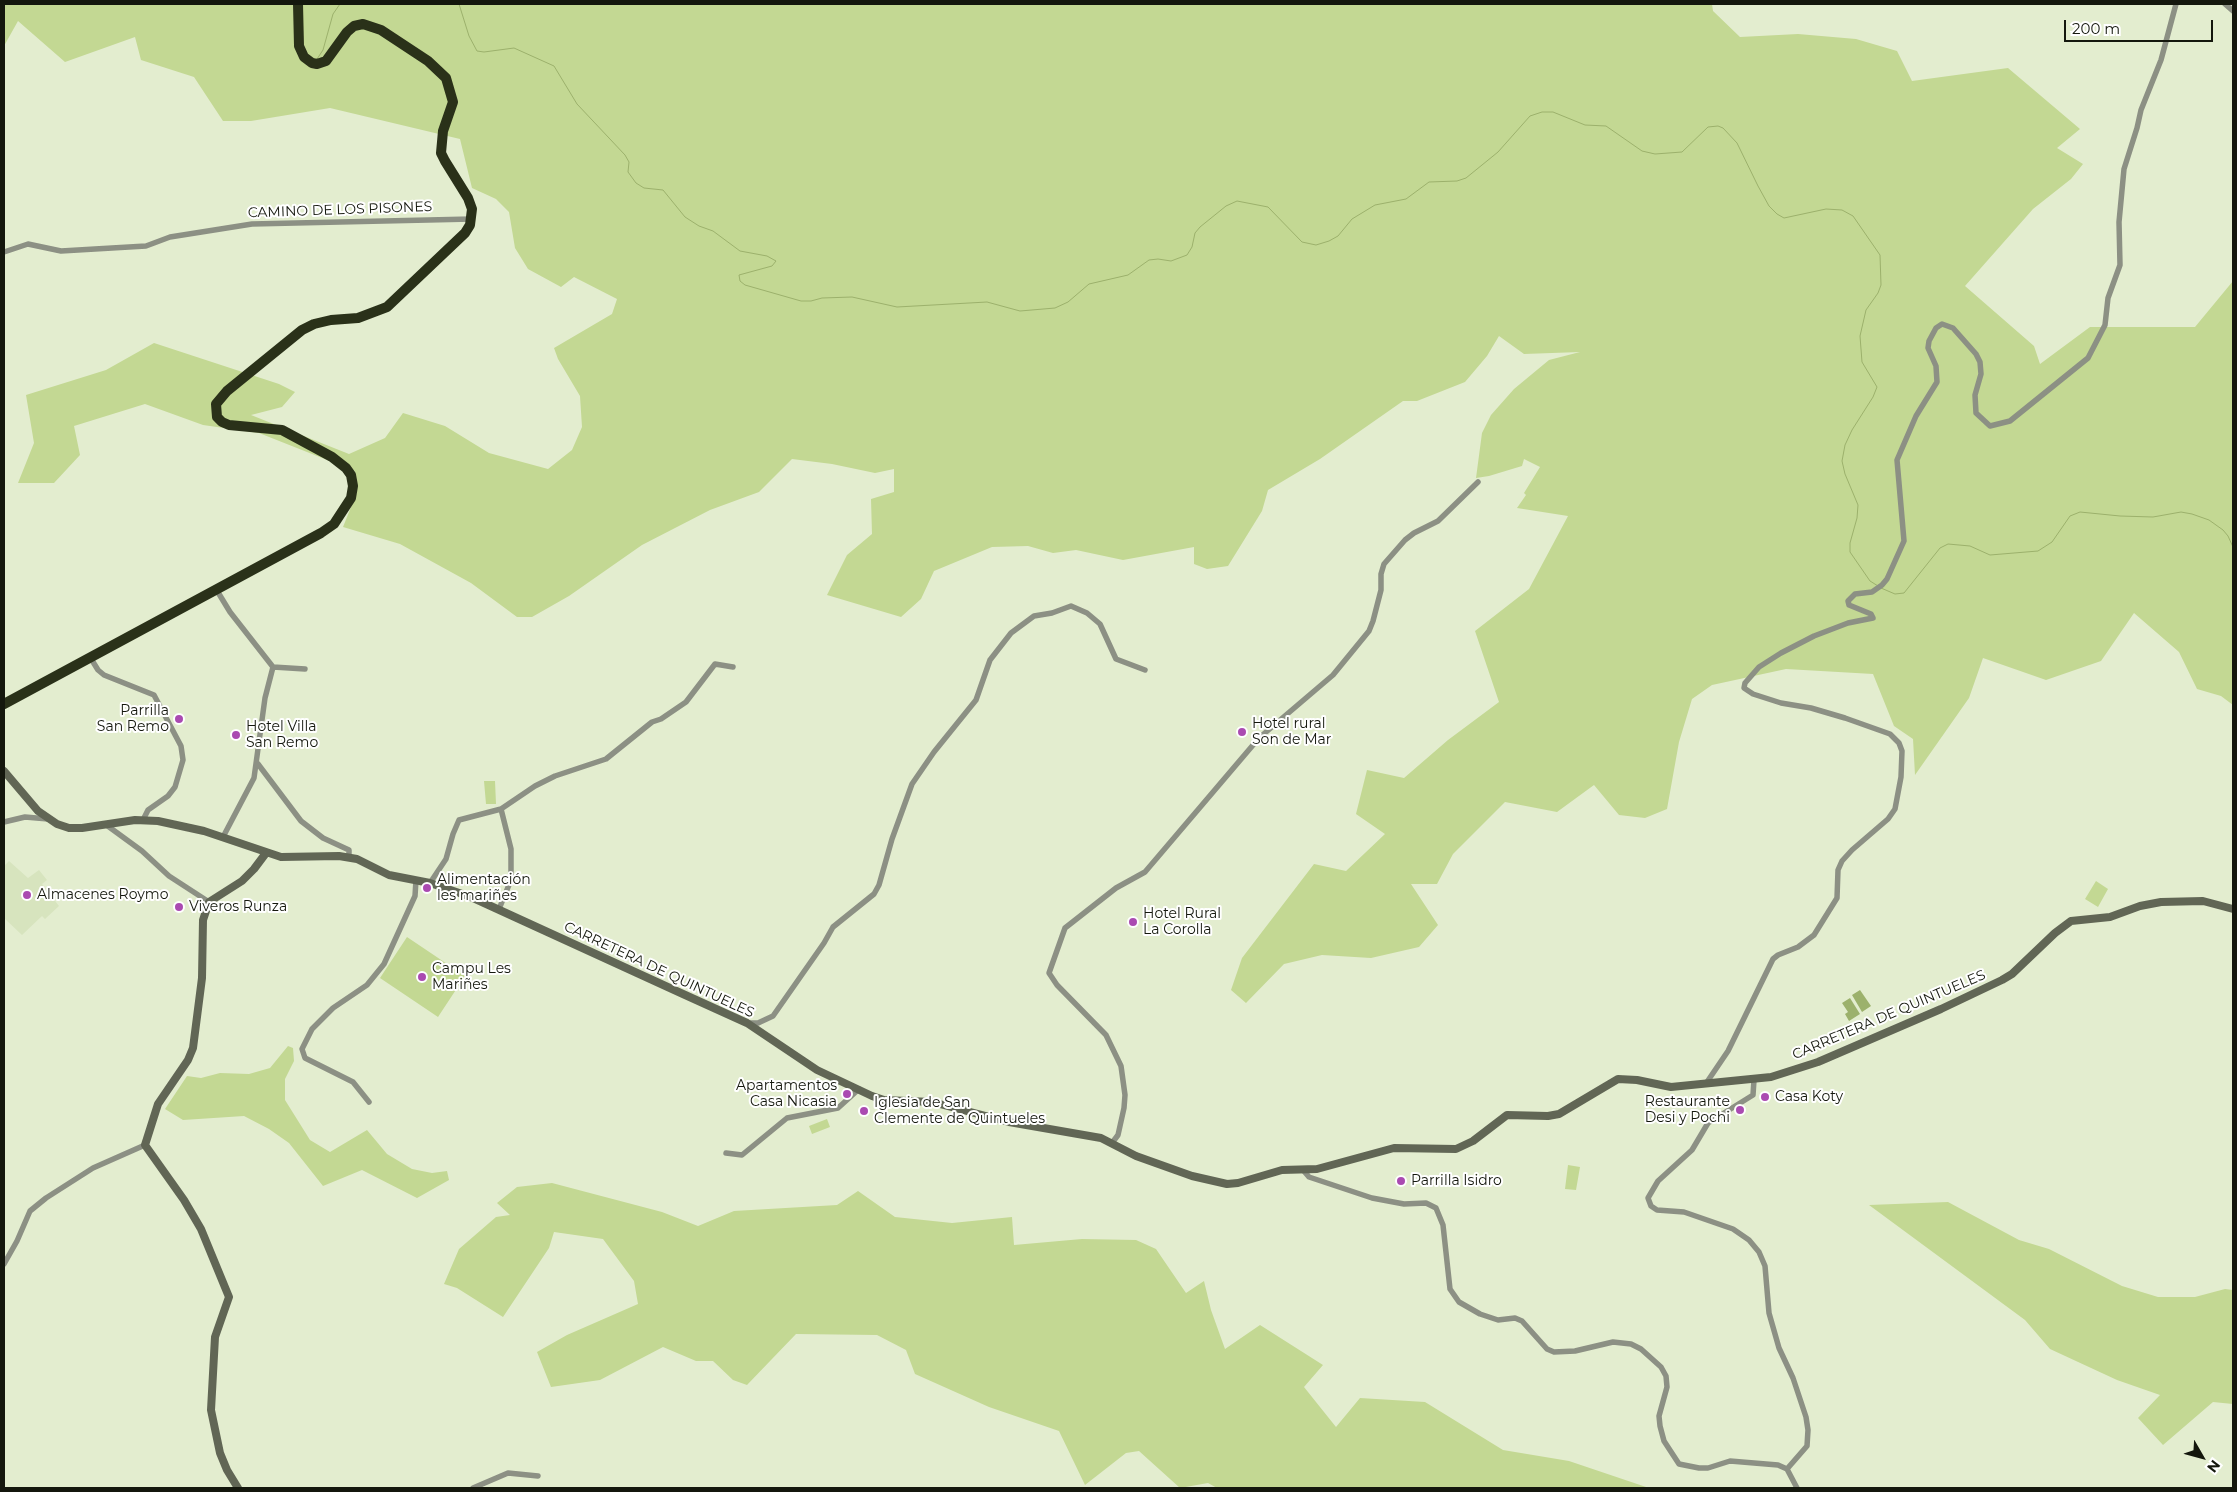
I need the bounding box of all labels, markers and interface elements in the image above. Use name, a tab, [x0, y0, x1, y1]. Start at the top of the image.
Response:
scale bar	[2067, 10, 2216, 42]
text: 200 m	[2072, 19, 2120, 38]
street label: CAMINO DE LOS PISONES	[247, 198, 433, 222]
place label: Parrilla San Remo	[97, 703, 169, 736]
marker: Parrilla San Remo	[173, 713, 185, 725]
place label: Hotel rural Son de Mar	[1252, 716, 1331, 749]
place label: Hotel Villa San Remo	[246, 719, 318, 752]
marker: Hotel rural Son de Mar	[1236, 726, 1248, 738]
marker: Hotel Villa San Remo	[230, 729, 242, 741]
place label: Alimentación les mariñes	[437, 872, 531, 904]
marker: Alimentación les mariñes	[421, 882, 433, 894]
place label: Almacenes Roymo	[37, 887, 168, 903]
marker: Almacenes Roymo	[21, 889, 33, 901]
place label: Viveros Runza	[189, 899, 287, 915]
marker: Viveros Runza	[173, 901, 185, 913]
place label: Hotel Rural La Corolla	[1143, 906, 1221, 939]
marker: Hotel Rural La Corolla	[1127, 916, 1139, 928]
street label: CARRETERA DE QUINTUELES	[561, 918, 757, 1022]
place label: Campu Les Mariñes	[432, 961, 511, 994]
street label: CARRETERA DE QUINTUELES	[1790, 967, 1988, 1063]
marker: Campu Les Mariñes	[416, 971, 428, 983]
place label: Apartamentos Casa Nicasia	[736, 1078, 837, 1110]
marker: Apartamentos Casa Nicasia	[841, 1088, 853, 1100]
place label: Casa Koty	[1775, 1089, 1843, 1105]
marker: Casa Koty	[1759, 1091, 1771, 1103]
place label: Restaurante Desi y Pochi	[1645, 1094, 1730, 1126]
place label: Iglesia de San Clemente de Quintueles	[874, 1095, 1045, 1128]
marker: Restaurante Desi y Pochi	[1734, 1104, 1746, 1116]
marker: Iglesia de San Clemente de Quintueles	[858, 1105, 870, 1117]
place label: Parrilla Isidro	[1411, 1173, 1502, 1189]
marker: Parrilla Isidro	[1395, 1175, 1407, 1187]
north arrow	[2177, 1432, 2227, 1482]
text: N	[2203, 1456, 2224, 1476]

